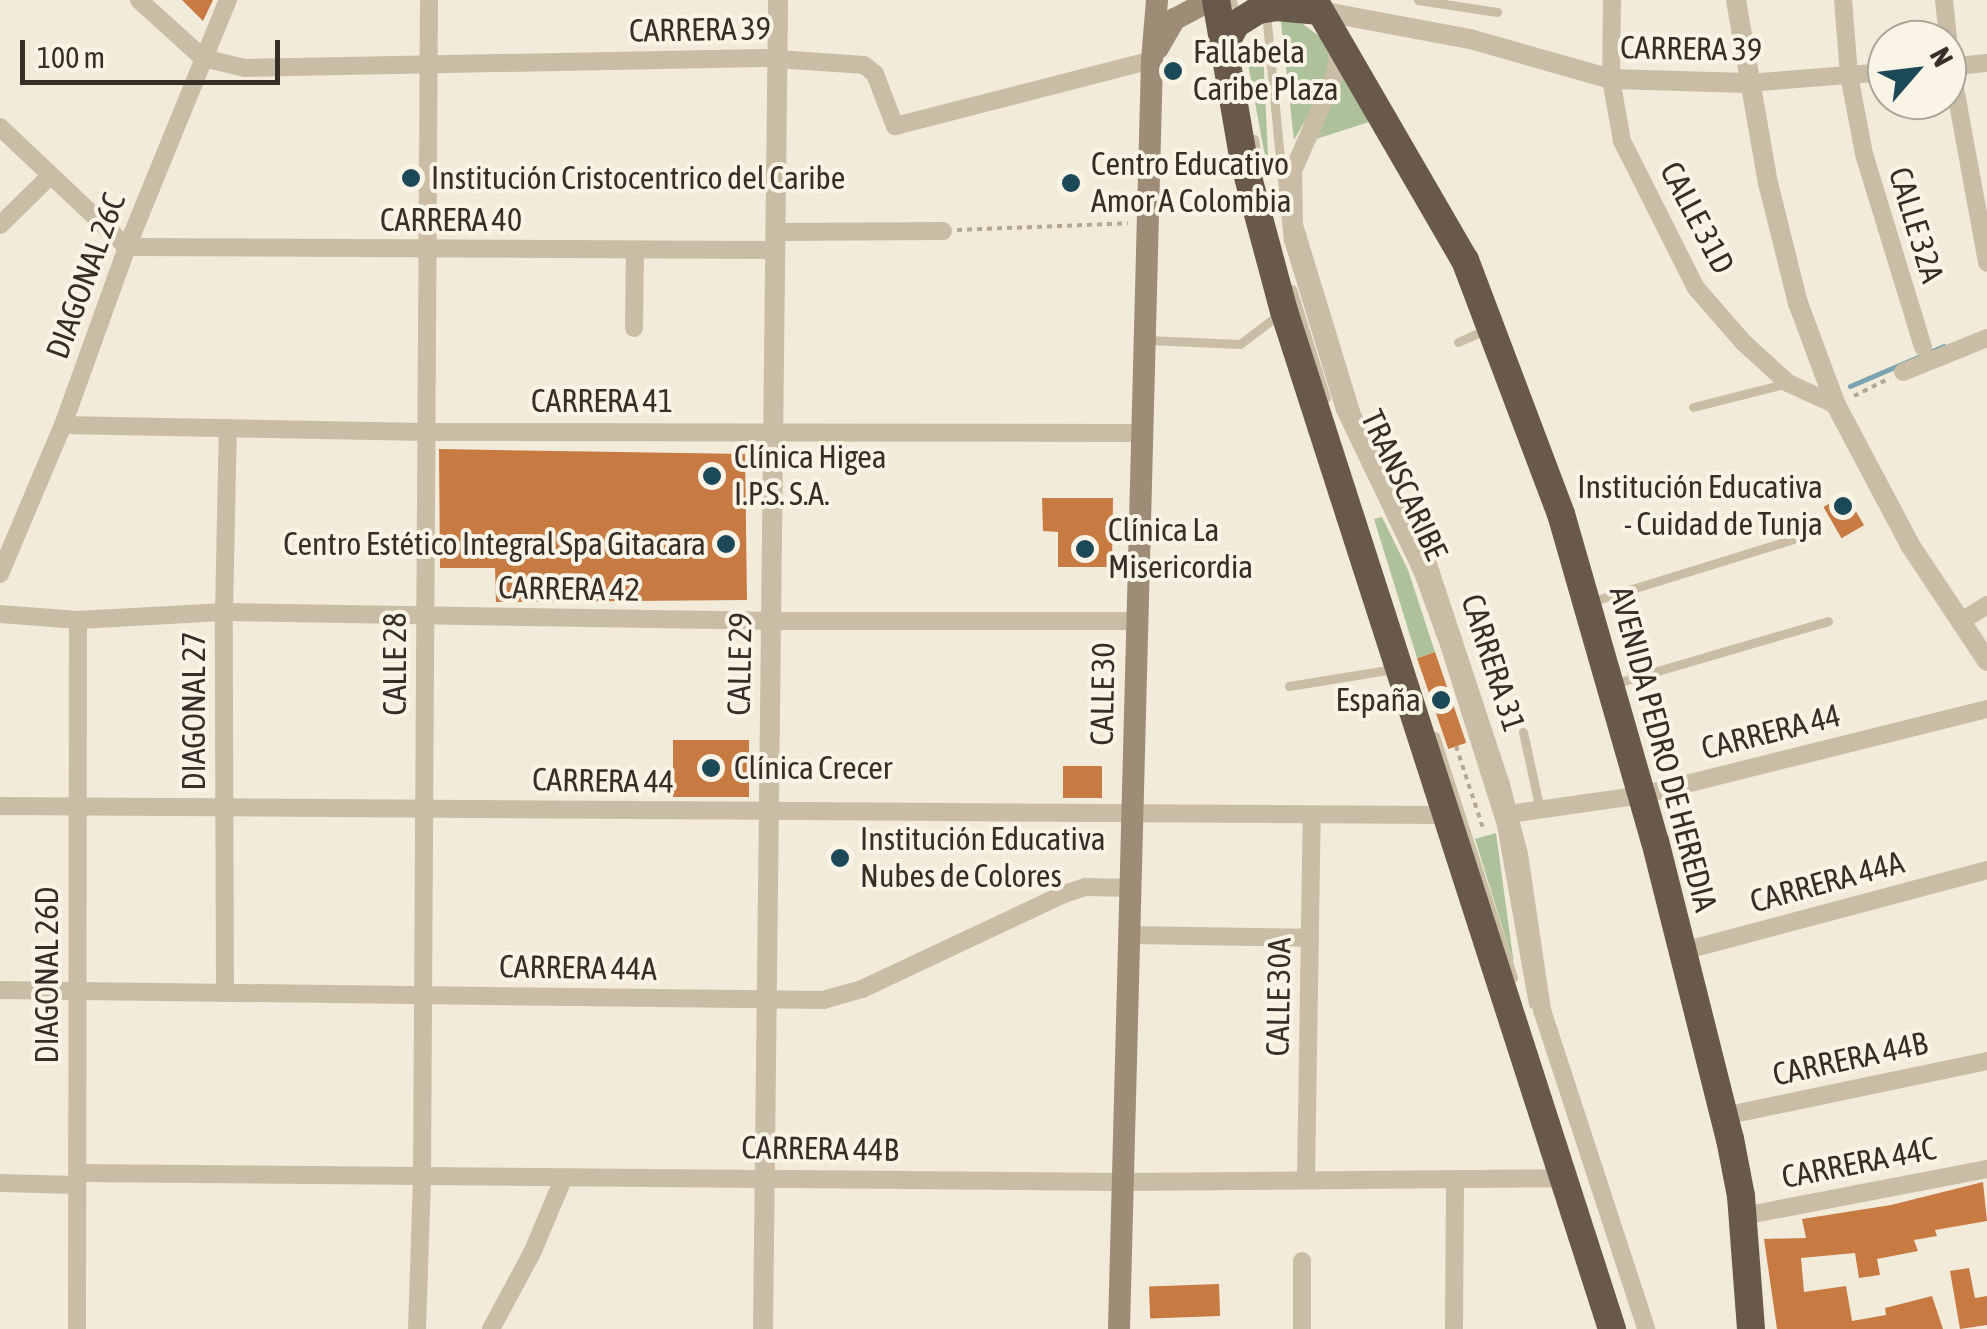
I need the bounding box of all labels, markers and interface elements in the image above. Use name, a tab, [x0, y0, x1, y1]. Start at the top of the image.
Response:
street label: CARRERA 39	[629, 10, 771, 50]
scale bar	[25, 20, 285, 82]
north arrow	[1867, 20, 1967, 120]
street label: CARRERA 39	[1620, 29, 1762, 69]
place label: Fallabela Caribe Plaza	[1193, 34, 1339, 109]
text: 100 m	[37, 40, 105, 74]
text: N	[1924, 42, 1960, 72]
marker: Fallabela Caribe Plaza	[1162, 60, 1184, 82]
place label: Centro Educativo Amor A Colombia	[1091, 146, 1292, 221]
street label: CALLE 31D	[1652, 156, 1742, 280]
place label: Institución Cristocentrico del Caribe	[431, 159, 845, 197]
street label: CALLE 32A	[1880, 163, 1952, 287]
marker: Institución Cristocentrico del Caribe	[400, 167, 422, 189]
marker: Centro Educativo Amor A Colombia	[1060, 172, 1082, 194]
street label: DIAGONAL 26C	[38, 188, 134, 364]
street label: CARRERA 40	[380, 201, 522, 239]
street label: CARRERA 41	[531, 382, 673, 420]
street label: TRANSCARIBE	[1353, 404, 1455, 566]
place label: Clínica Higea I.P.S. S.A.	[734, 439, 887, 514]
marker: Clínica Higea I.P.S. S.A.	[699, 463, 725, 489]
place label: Institución Educativa - Cuidad de Tunja	[1577, 469, 1823, 544]
marker: Institución Educativa - Cuidad de Tunja	[1832, 495, 1854, 517]
place label: Clínica La Misericordia	[1108, 512, 1253, 587]
place label: Centro Estético Integral Spa Gitacara	[283, 525, 706, 563]
marker: Centro Estético Integral Spa Gitacara	[715, 533, 737, 555]
marker: Clínica La Misericordia	[1072, 536, 1098, 562]
street label: CARRERA 42	[498, 569, 640, 609]
street label: AVENIDA PEDRO DE HEREDIA	[1601, 582, 1725, 916]
street label: CARRERA 31	[1453, 590, 1533, 736]
street label: CALLE 29	[720, 612, 760, 716]
street label: CALLE 28	[376, 613, 414, 715]
street label: DIAGONAL 27	[175, 632, 213, 790]
street label: CALLE 30	[1083, 642, 1123, 746]
place label: España	[1336, 681, 1421, 719]
marker: España	[1430, 689, 1452, 711]
street label: CARRERA 44	[1698, 696, 1844, 768]
place label: Clínica Crecer	[734, 749, 892, 787]
marker: Clínica Crecer	[698, 755, 724, 781]
street label: CARRERA 44	[532, 761, 674, 801]
place label: Institución Educativa Nubes de Colores	[860, 821, 1106, 896]
street label: CARRERA 44A	[1746, 843, 1908, 921]
marker: Institución Educativa Nubes de Colores	[829, 847, 851, 869]
street label: DIAGONAL 26D	[28, 887, 66, 1063]
street label: CALLE 30A	[1259, 937, 1299, 1057]
street label: CARRERA 44A	[499, 947, 657, 989]
street label: CARRERA 44B	[1769, 1024, 1931, 1094]
street label: CARRERA 44B	[741, 1128, 899, 1170]
street label: CARRERA 44C	[1779, 1129, 1939, 1197]

